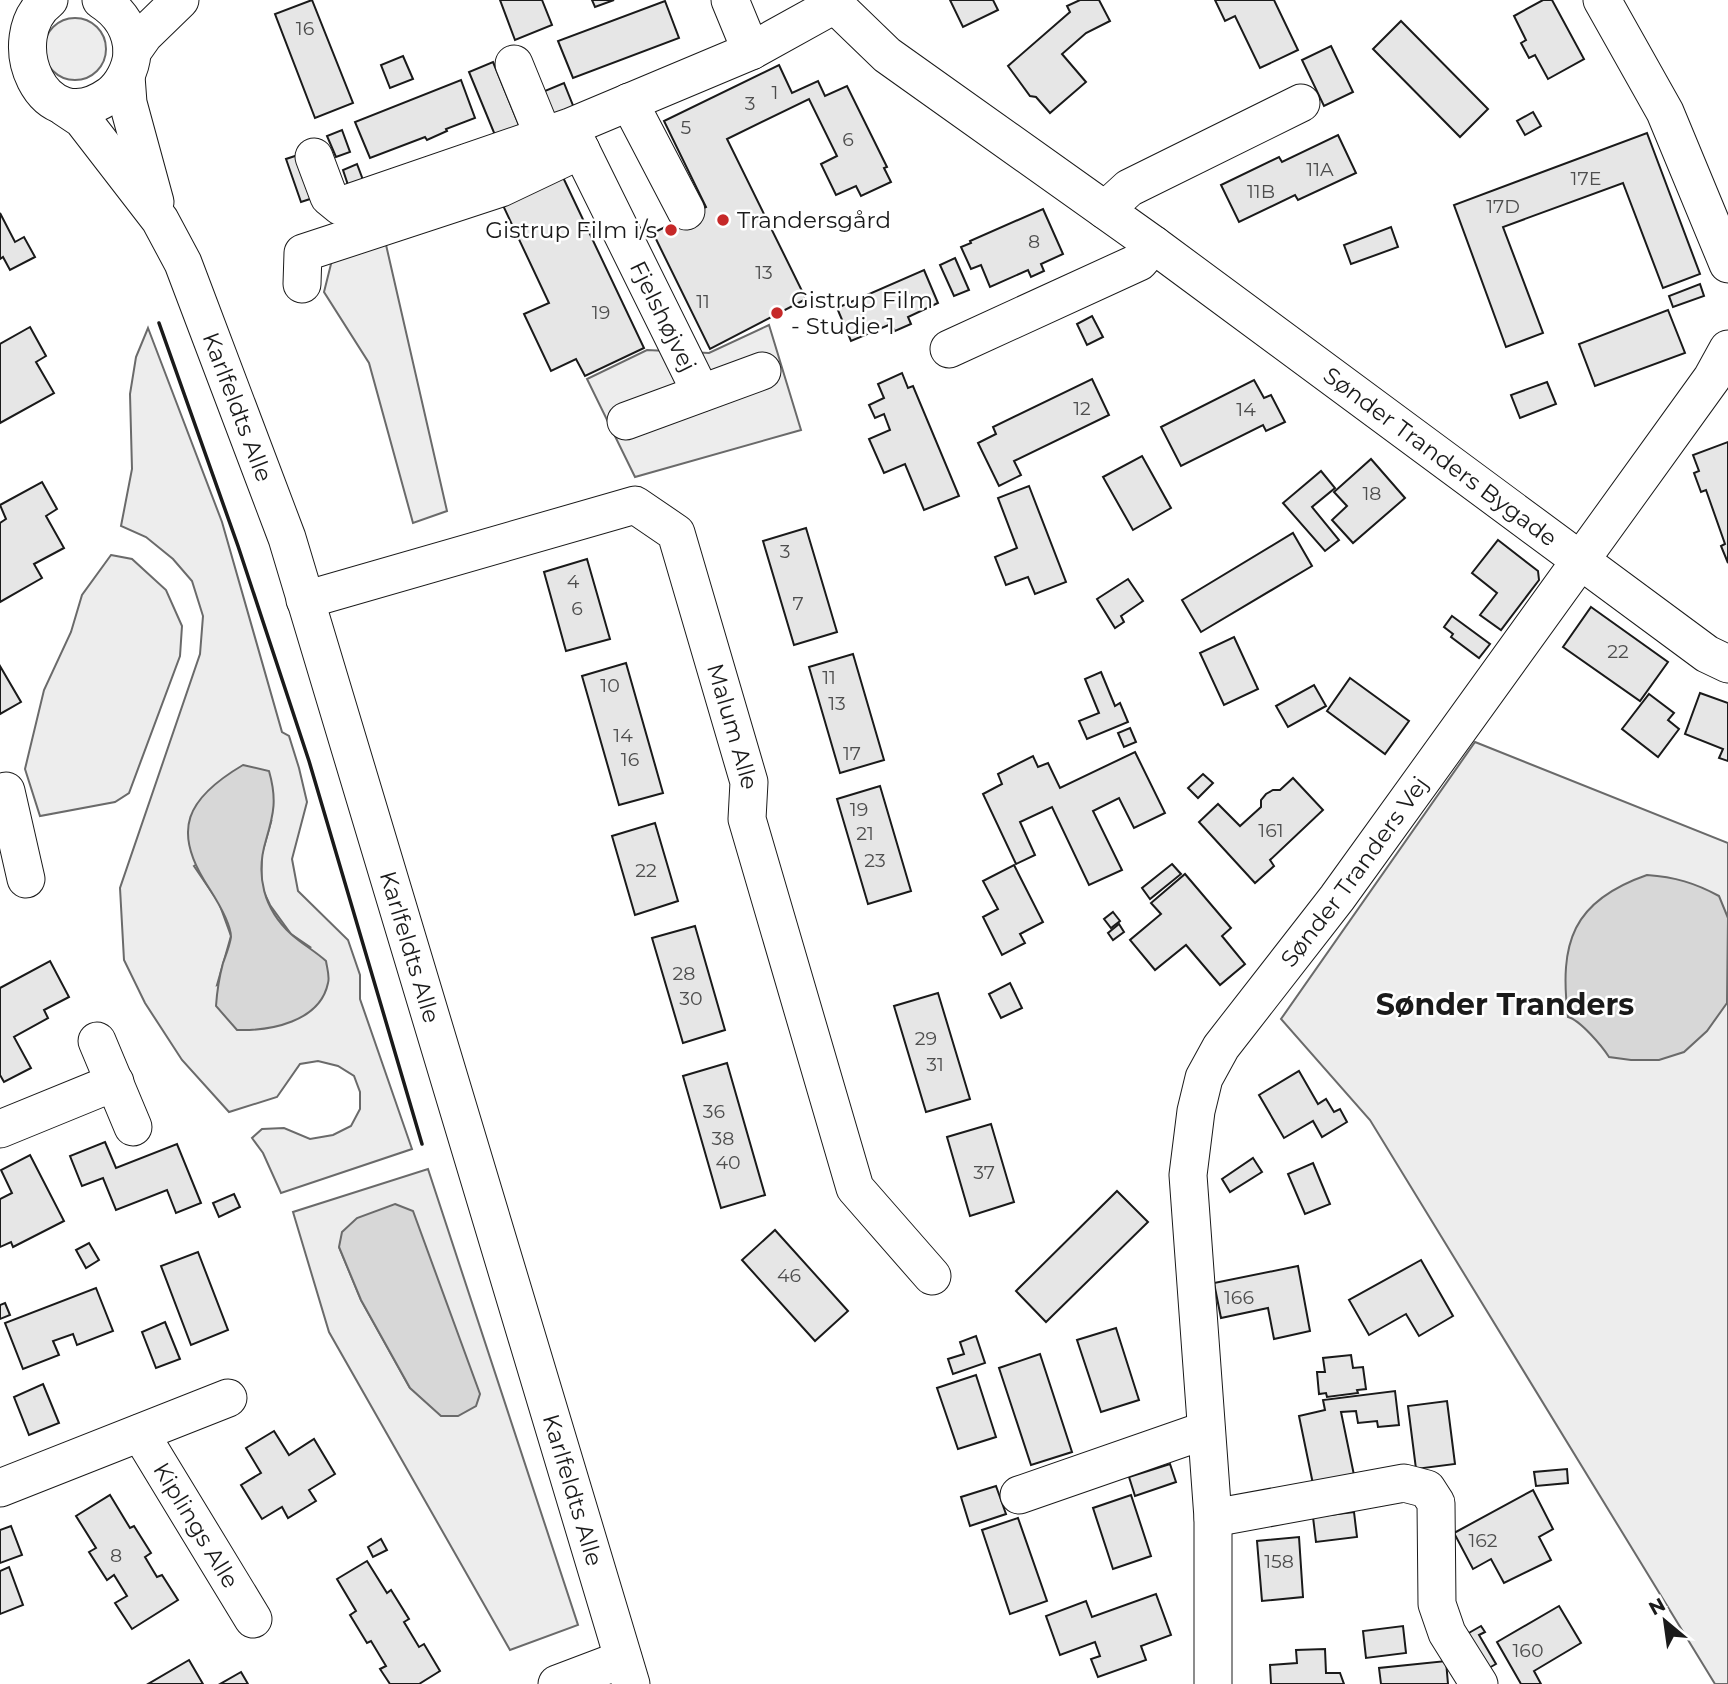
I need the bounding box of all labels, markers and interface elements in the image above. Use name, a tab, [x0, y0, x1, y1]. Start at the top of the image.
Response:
house number: 16	[296, 17, 314, 40]
house number: 1	[772, 81, 778, 104]
house number: 3	[745, 92, 755, 115]
house number: 5	[681, 116, 692, 139]
house number: 6	[842, 128, 854, 151]
house number: 11A	[1306, 158, 1334, 181]
house number: 17E	[1571, 167, 1601, 190]
house number: 11B	[1247, 180, 1275, 203]
house number: 17D	[1486, 195, 1520, 218]
place label: Trandersgård	[737, 206, 891, 234]
marker: Trandersgård	[715, 212, 731, 228]
place label: Gistrup Film i/s	[485, 216, 657, 244]
marker: Gistrup Film i/s	[663, 222, 679, 238]
house number: 8	[1028, 230, 1040, 253]
street label: Fjelshøjvej	[624, 256, 702, 376]
house number: 13	[755, 261, 773, 284]
place label: Gistrup Film - Studie 1	[791, 286, 933, 340]
house number: 11	[696, 290, 710, 313]
house number: 19	[592, 301, 610, 324]
marker: Gistrup Film - Studie 1	[769, 305, 785, 321]
street label: Karlfeldts Alle	[197, 328, 278, 486]
street label: Sønder Tranders Bygade	[1318, 361, 1563, 552]
house number: 12	[1073, 397, 1091, 420]
house number: 14	[1236, 398, 1256, 421]
house number: 18	[1363, 482, 1381, 505]
house number: 3	[780, 540, 790, 563]
house number: 4	[567, 570, 580, 593]
house number: 7	[792, 592, 804, 615]
house number: 6	[571, 597, 583, 620]
house number: 22	[1607, 640, 1629, 663]
street label: Malum Alle	[701, 660, 763, 790]
house number: 11	[822, 666, 836, 689]
house number: 10	[600, 674, 620, 697]
house number: 13	[828, 692, 846, 715]
house number: 14	[613, 724, 633, 747]
house number: 17	[843, 742, 861, 765]
house number: 16	[621, 748, 639, 771]
street label: Sønder Tranders Vej	[1275, 771, 1434, 973]
house number: 19	[850, 798, 868, 821]
house number: 161	[1258, 819, 1284, 842]
house number: 21	[856, 822, 874, 845]
house number: 23	[864, 849, 886, 872]
house number: 22	[635, 859, 657, 882]
street label: Karlfeldts Alle	[374, 868, 446, 1026]
house number: 28	[673, 962, 695, 985]
district label: Sønder Tranders	[1376, 986, 1634, 1023]
house number: 30	[679, 987, 703, 1010]
house number: 29	[915, 1027, 937, 1050]
house number: 31	[926, 1053, 944, 1076]
house number: 36	[703, 1100, 725, 1123]
house number: 38	[712, 1127, 734, 1150]
house number: 40	[715, 1151, 741, 1174]
house number: 37	[973, 1161, 995, 1184]
house number: 46	[777, 1264, 801, 1287]
house number: 166	[1224, 1286, 1254, 1309]
street label: Karlfeldts Alle	[537, 1411, 609, 1569]
street label: Kiplings Alle	[147, 1457, 245, 1593]
house number: 162	[1468, 1529, 1498, 1552]
house number: 8	[110, 1544, 122, 1567]
house number: 158	[1264, 1550, 1294, 1573]
north arrow	[1630, 1586, 1700, 1656]
text: N	[1645, 1593, 1669, 1620]
house number: 160	[1512, 1639, 1544, 1662]

